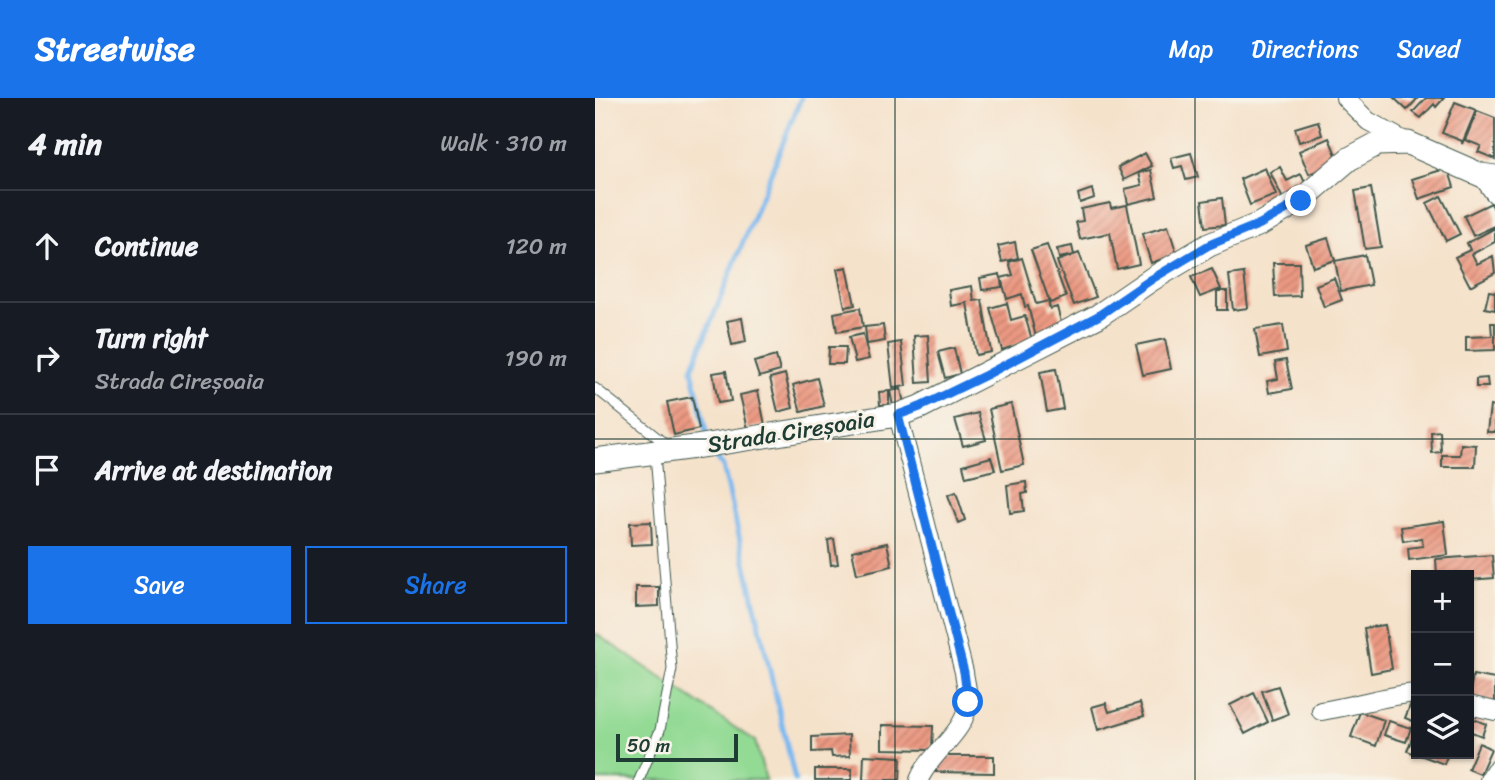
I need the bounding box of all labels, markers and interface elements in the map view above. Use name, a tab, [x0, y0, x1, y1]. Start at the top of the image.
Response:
text: Streetwise	[35, 20, 195, 78]
text: Map	[1169, 28, 1213, 70]
text: Directions	[1251, 28, 1359, 70]
text: Saved	[1397, 28, 1460, 70]
text: 4 min	[28, 117, 102, 171]
text: Walk · 310 m	[440, 123, 567, 164]
route end	[1285, 185, 1316, 216]
text: Continue	[95, 223, 198, 269]
text: 120 m	[506, 226, 567, 267]
icon: ahead	[28, 227, 66, 265]
text: Turn right	[95, 315, 208, 361]
text: 190 m	[505, 338, 567, 379]
icon: right	[28, 339, 66, 377]
text: Strada Cireșoaia	[95, 361, 264, 402]
street label: Strada Cireșoaia	[704, 398, 878, 465]
text: Arrive at destination	[95, 447, 332, 493]
icon: arrive	[28, 451, 66, 489]
button: Save	[28, 546, 291, 624]
button: Share	[305, 546, 567, 624]
map controls	[1411, 570, 1474, 759]
button: +	[1411, 570, 1474, 633]
button: −	[1411, 633, 1474, 696]
route start	[952, 686, 983, 717]
button: layers	[1411, 696, 1474, 759]
text: 50 m	[627, 729, 670, 762]
scale bar	[616, 731, 739, 763]

